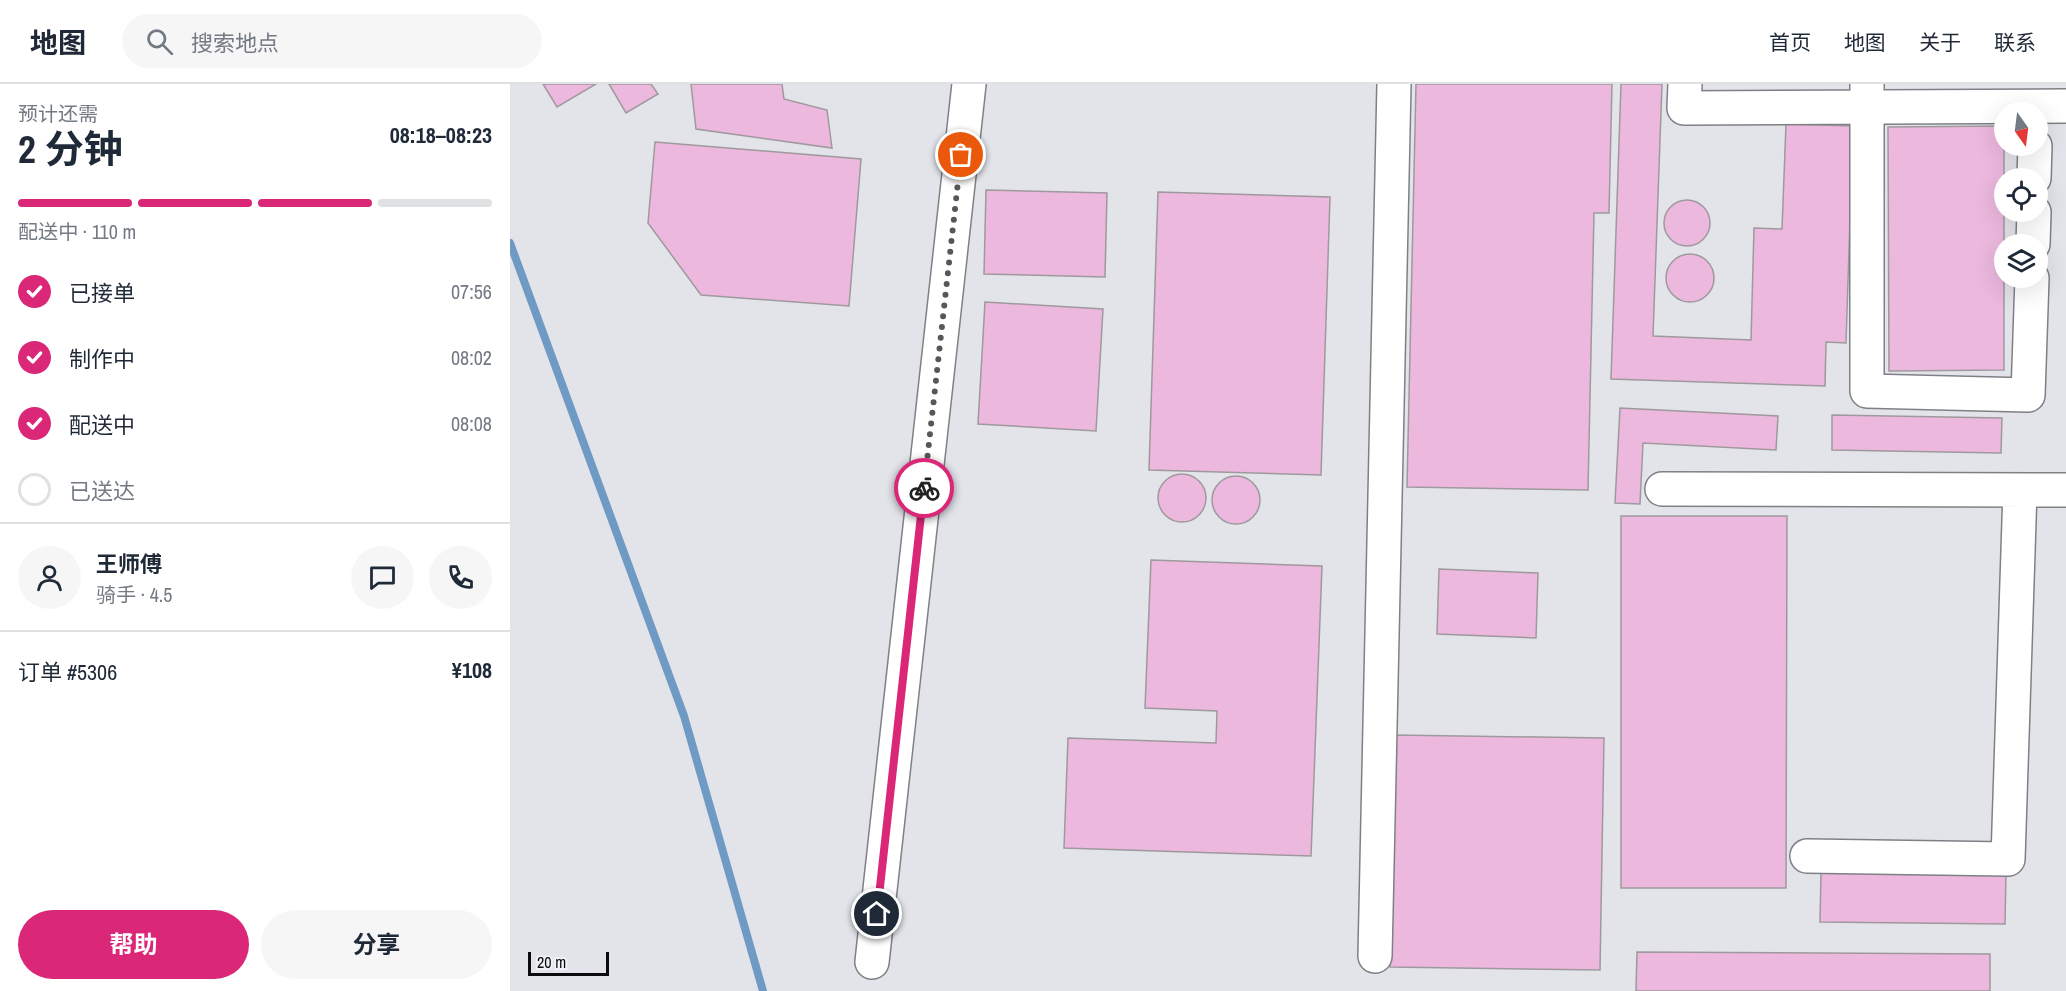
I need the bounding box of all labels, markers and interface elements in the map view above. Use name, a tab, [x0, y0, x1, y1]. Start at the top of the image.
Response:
search box	[122, 14, 542, 68]
text: 地图	[30, 24, 86, 62]
icon: search	[143, 25, 176, 58]
text: 搜索地点	[191, 28, 279, 58]
text: 首页	[1769, 28, 1811, 57]
text: 地图	[1844, 28, 1886, 57]
text: 关于	[1919, 28, 1961, 57]
text: 联系	[1994, 28, 2036, 57]
text: 预计还需	[18, 100, 98, 127]
north arrow	[1994, 102, 2048, 156]
map controls	[1994, 102, 2048, 288]
text: 08:18–08:23	[390, 120, 492, 150]
text: 2 分钟	[18, 123, 123, 175]
pin	[935, 129, 986, 180]
icon: bag	[944, 138, 977, 171]
button: locate	[1994, 168, 2048, 222]
text: 配送中 · 110 m	[18, 218, 136, 245]
button: layers	[1994, 234, 2048, 288]
icon: check	[18, 275, 51, 308]
text: 已接单	[69, 278, 135, 308]
text: 07:56	[451, 278, 492, 305]
icon: check	[18, 341, 51, 374]
text: 制作中	[69, 344, 135, 374]
text: 08:02	[451, 344, 492, 371]
icon: check	[18, 407, 51, 440]
text: 配送中	[69, 410, 135, 440]
text: 08:08	[451, 410, 492, 437]
courier	[894, 458, 954, 518]
icon: bike	[908, 472, 941, 505]
text: 已送达	[69, 476, 135, 506]
button: person	[18, 546, 81, 609]
button: chat	[351, 546, 414, 609]
button: phone	[429, 546, 492, 609]
text: 王师傅	[96, 549, 162, 579]
text: 骑手 · 4.5	[96, 581, 172, 608]
text: ¥108	[452, 655, 492, 685]
text: 订单 #5306	[18, 657, 117, 687]
pin	[851, 888, 902, 939]
icon: home	[860, 897, 893, 930]
button: 帮助	[18, 910, 249, 979]
button: 分享	[261, 910, 492, 979]
scale bar	[528, 949, 609, 976]
text: 20 m	[537, 951, 566, 973]

